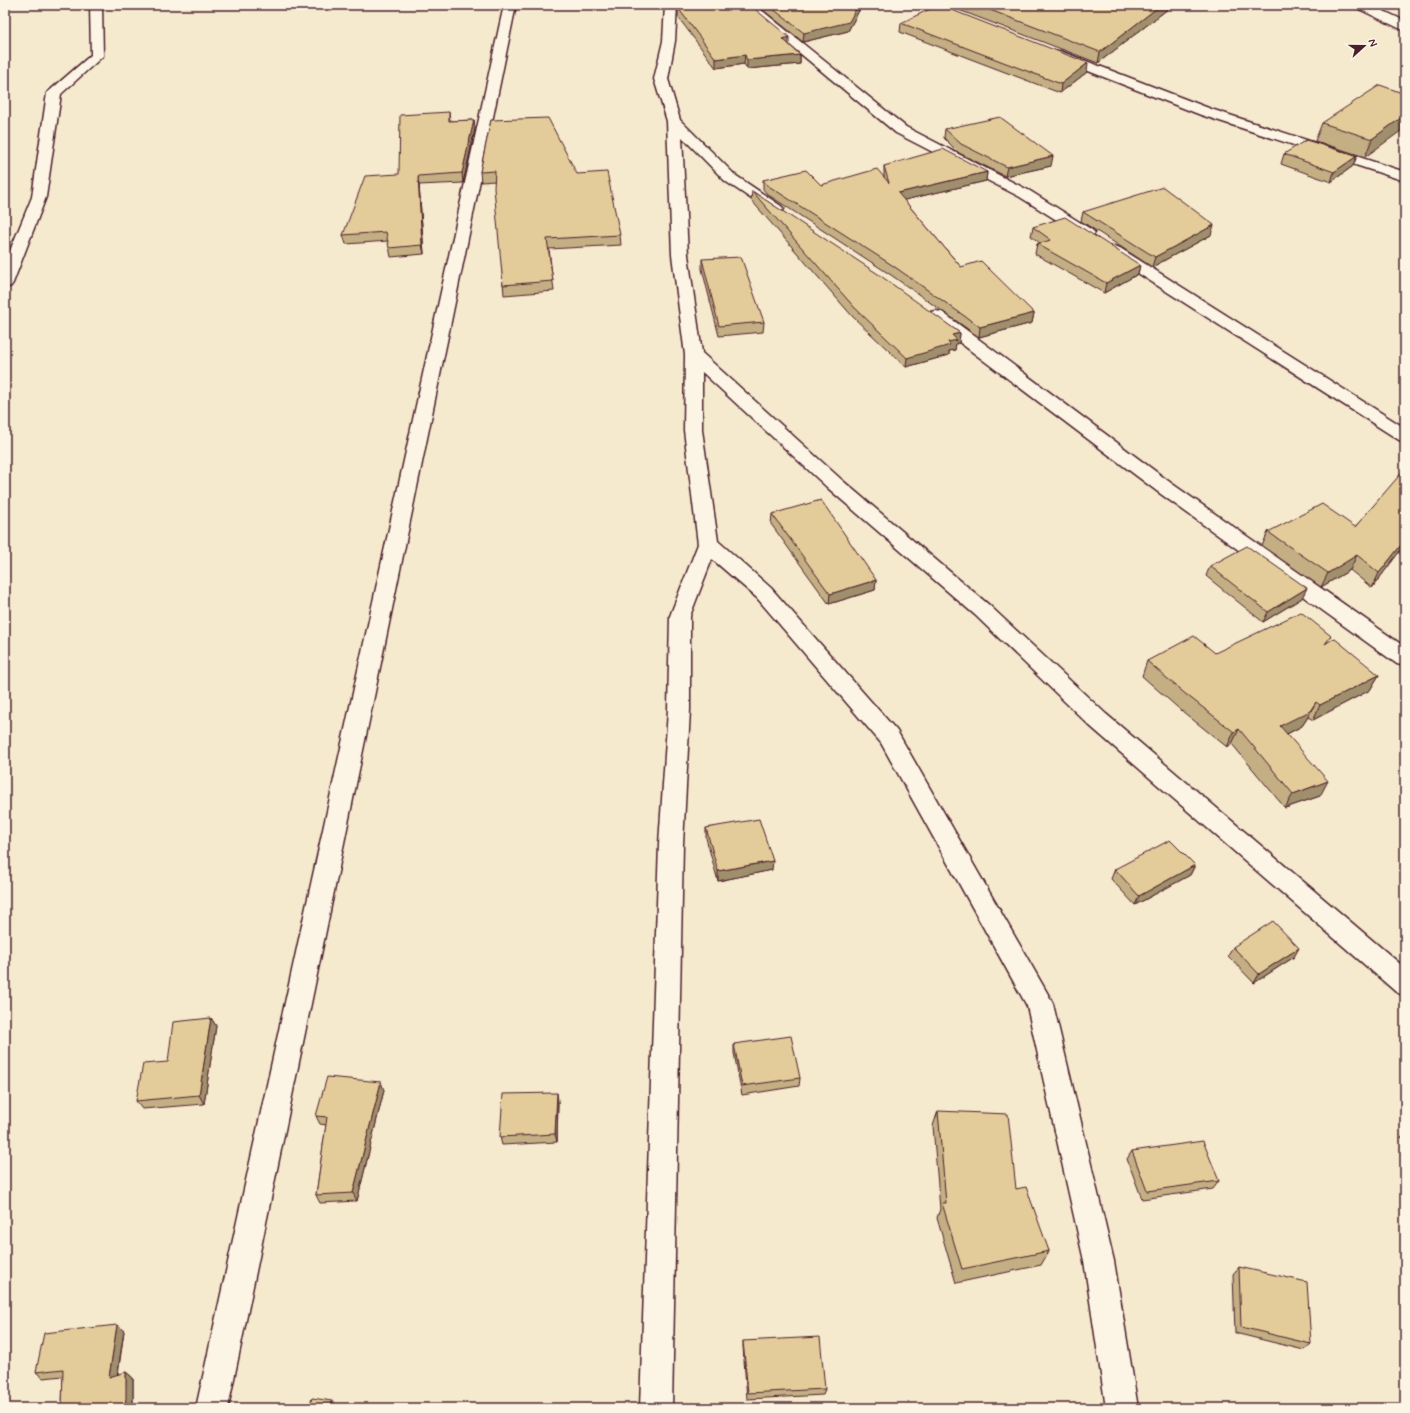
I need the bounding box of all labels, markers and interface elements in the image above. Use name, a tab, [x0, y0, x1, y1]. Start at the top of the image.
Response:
north arrow	[1344, 26, 1384, 66]
text: N	[1365, 37, 1380, 49]

